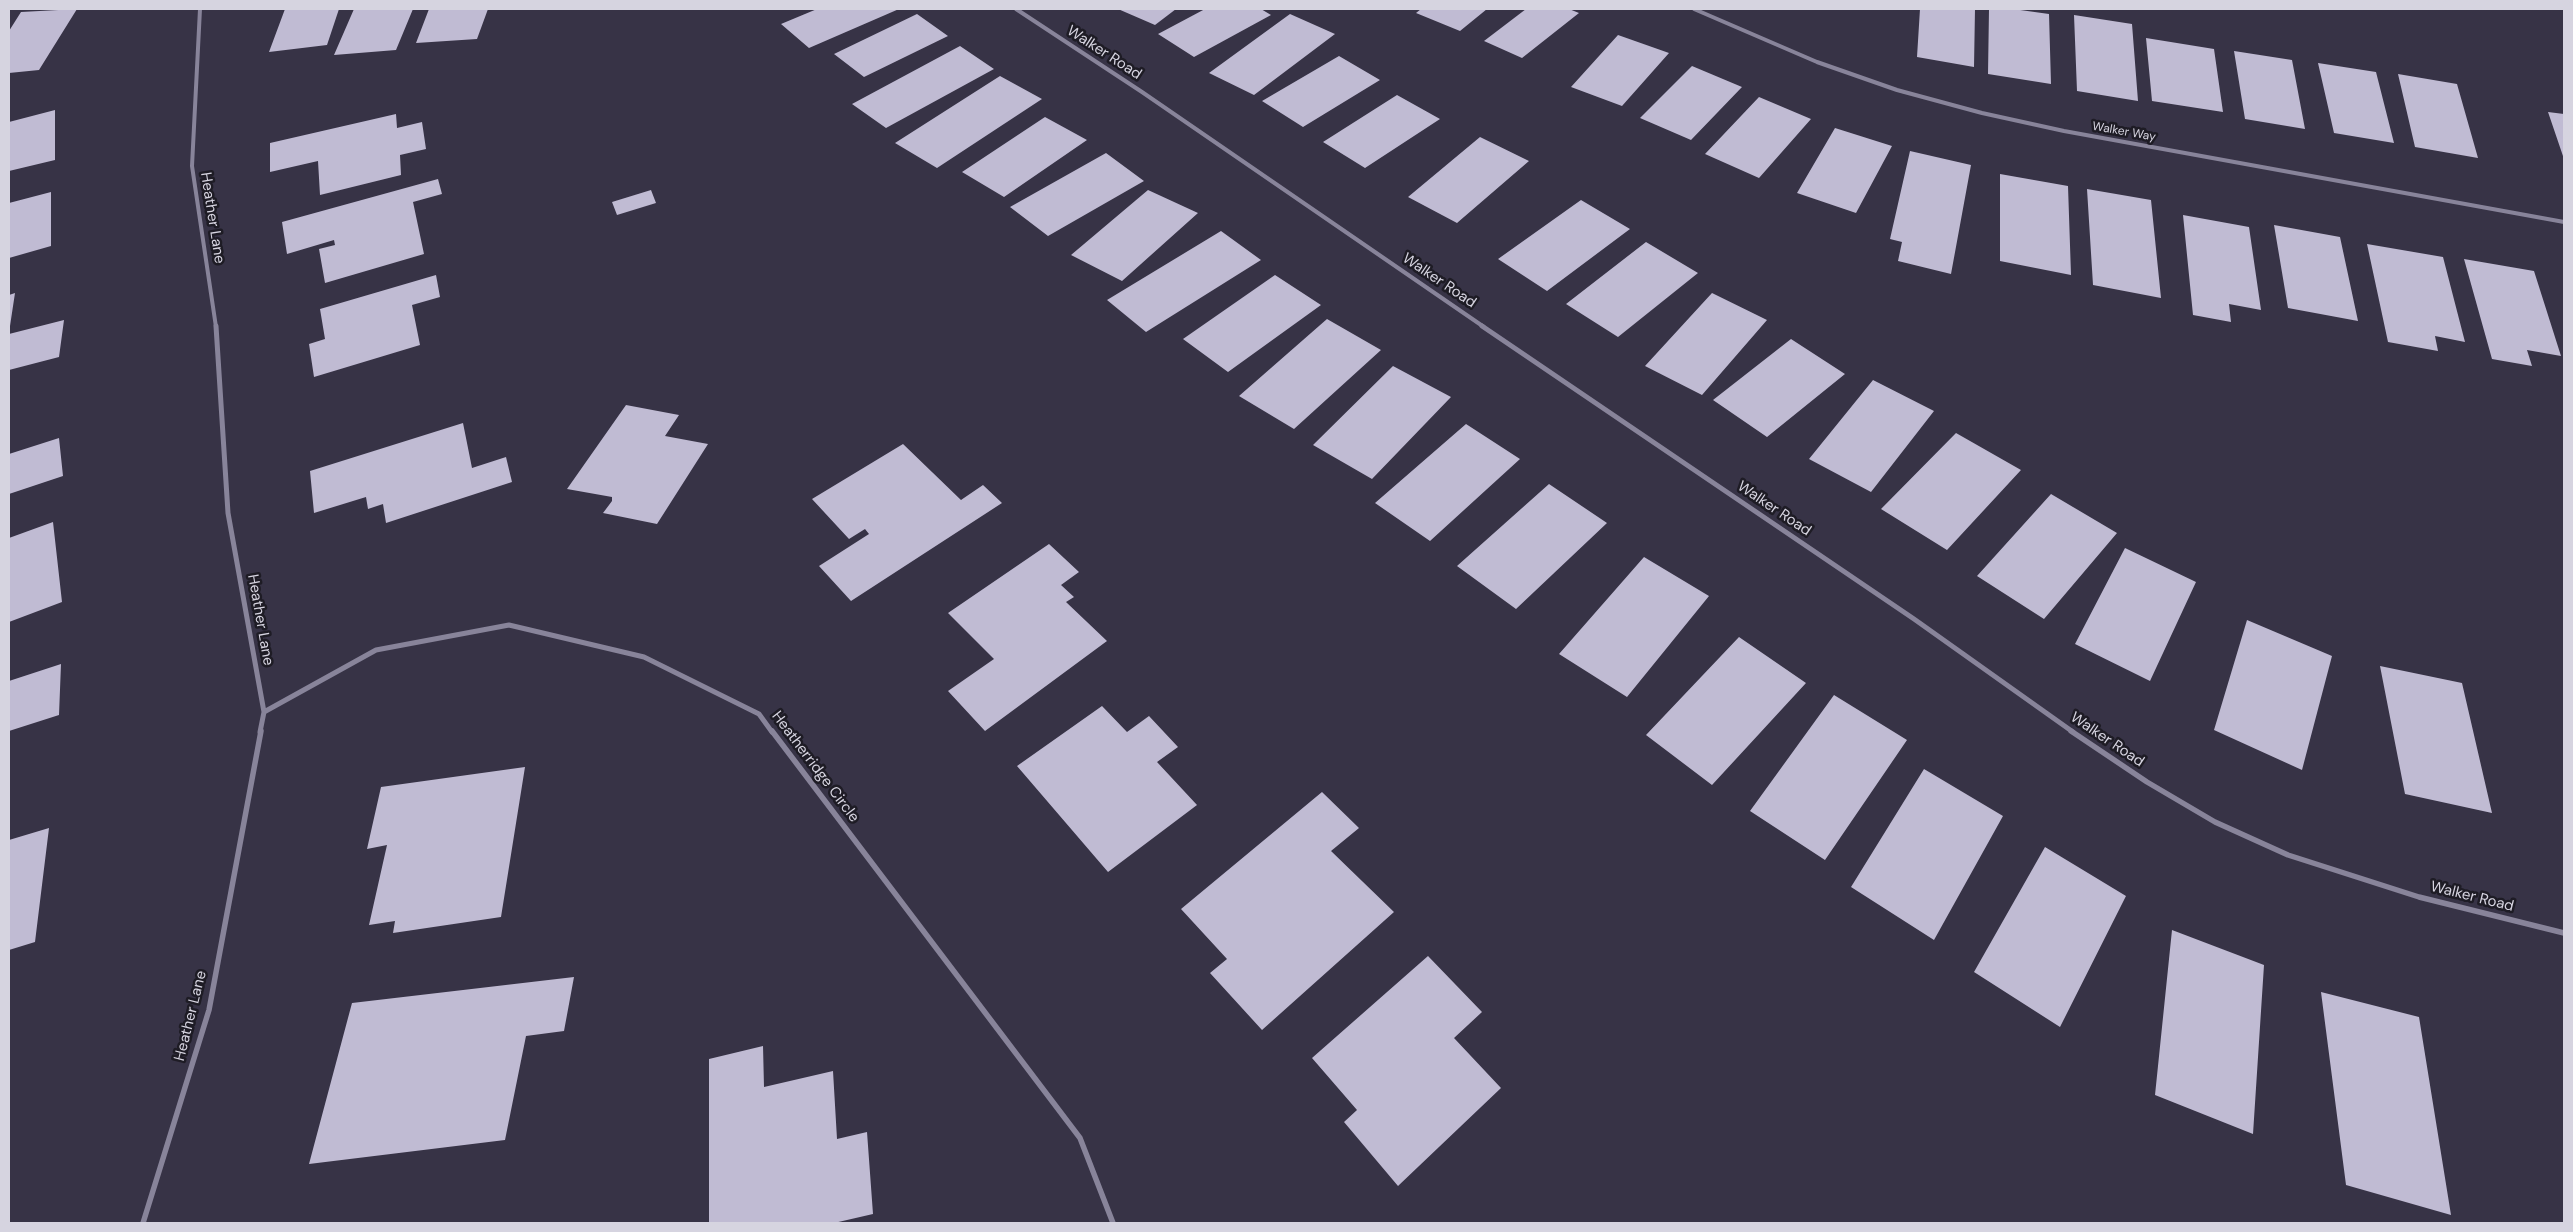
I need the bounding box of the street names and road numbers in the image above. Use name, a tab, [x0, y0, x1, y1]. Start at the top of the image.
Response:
street label: Walker Road	[1063, 22, 1145, 84]
street label: Walker Way	[2091, 119, 2157, 145]
street label: Heather Lane	[196, 171, 228, 265]
street label: Walker Road	[1399, 250, 1479, 312]
street label: Walker Road	[1734, 478, 1814, 540]
street label: Heather Lane	[243, 573, 277, 667]
street label: Heatherridge Circle	[767, 708, 863, 826]
street label: Walker Road	[2067, 709, 2147, 771]
street label: Walker Road	[2428, 878, 2516, 916]
street label: Heather Lane	[171, 969, 211, 1063]

